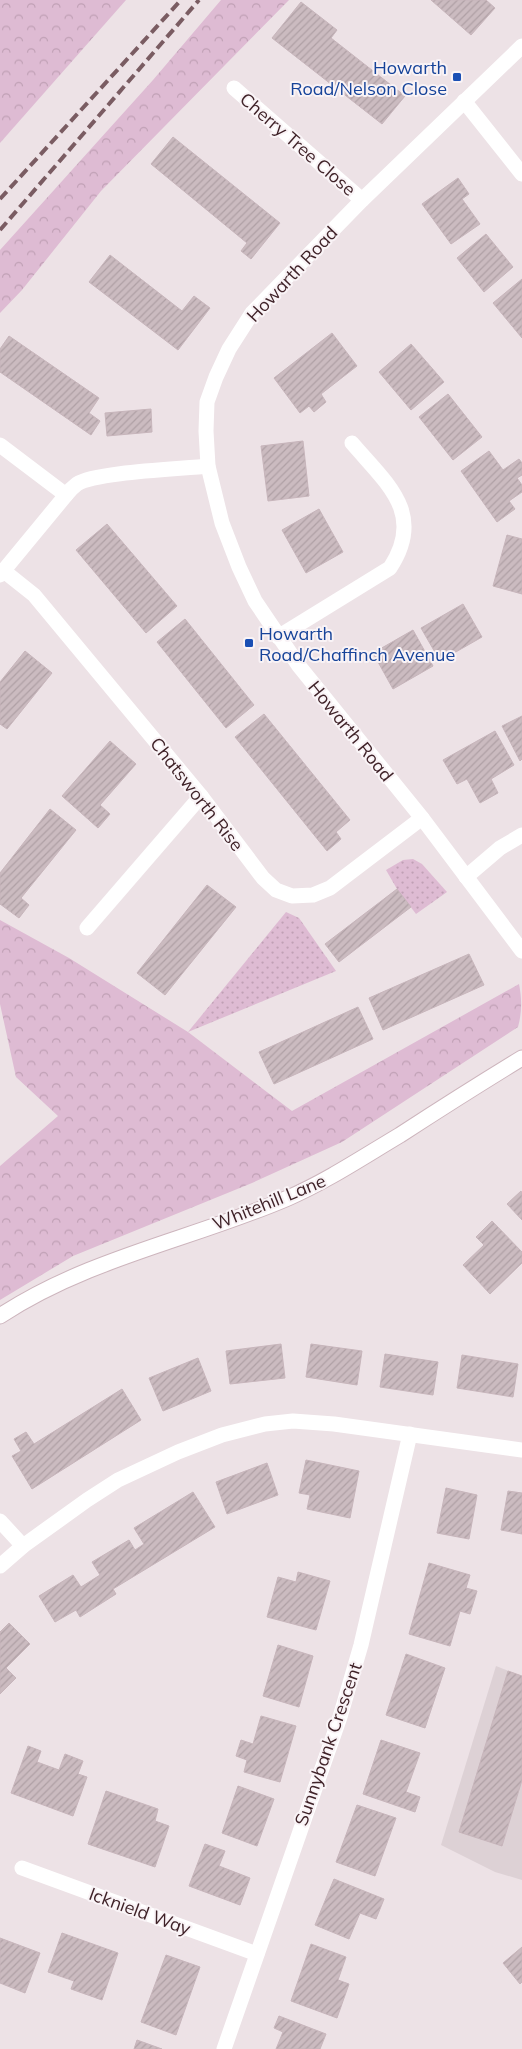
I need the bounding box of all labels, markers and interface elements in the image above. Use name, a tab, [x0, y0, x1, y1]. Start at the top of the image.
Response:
place label: Howarth Road/Nelson Close	[290, 56, 447, 100]
marker: Howarth Road/Nelson Close	[451, 71, 463, 83]
street label: Cherry Tree Close	[235, 87, 361, 201]
street label: Howarth Road	[242, 221, 342, 327]
place label: Howarth Road/Chaffinch Avenue	[259, 622, 455, 666]
marker: Howarth Road/Chaffinch Avenue	[243, 637, 255, 649]
street label: Howarth Road	[303, 676, 399, 786]
street label: Chatsworth Rise	[145, 732, 249, 856]
street label: Whitehill Lane	[209, 1169, 329, 1235]
street label: Sunnybank Crescent	[289, 1659, 367, 1829]
street label: Icknield Way	[86, 1882, 194, 1940]

